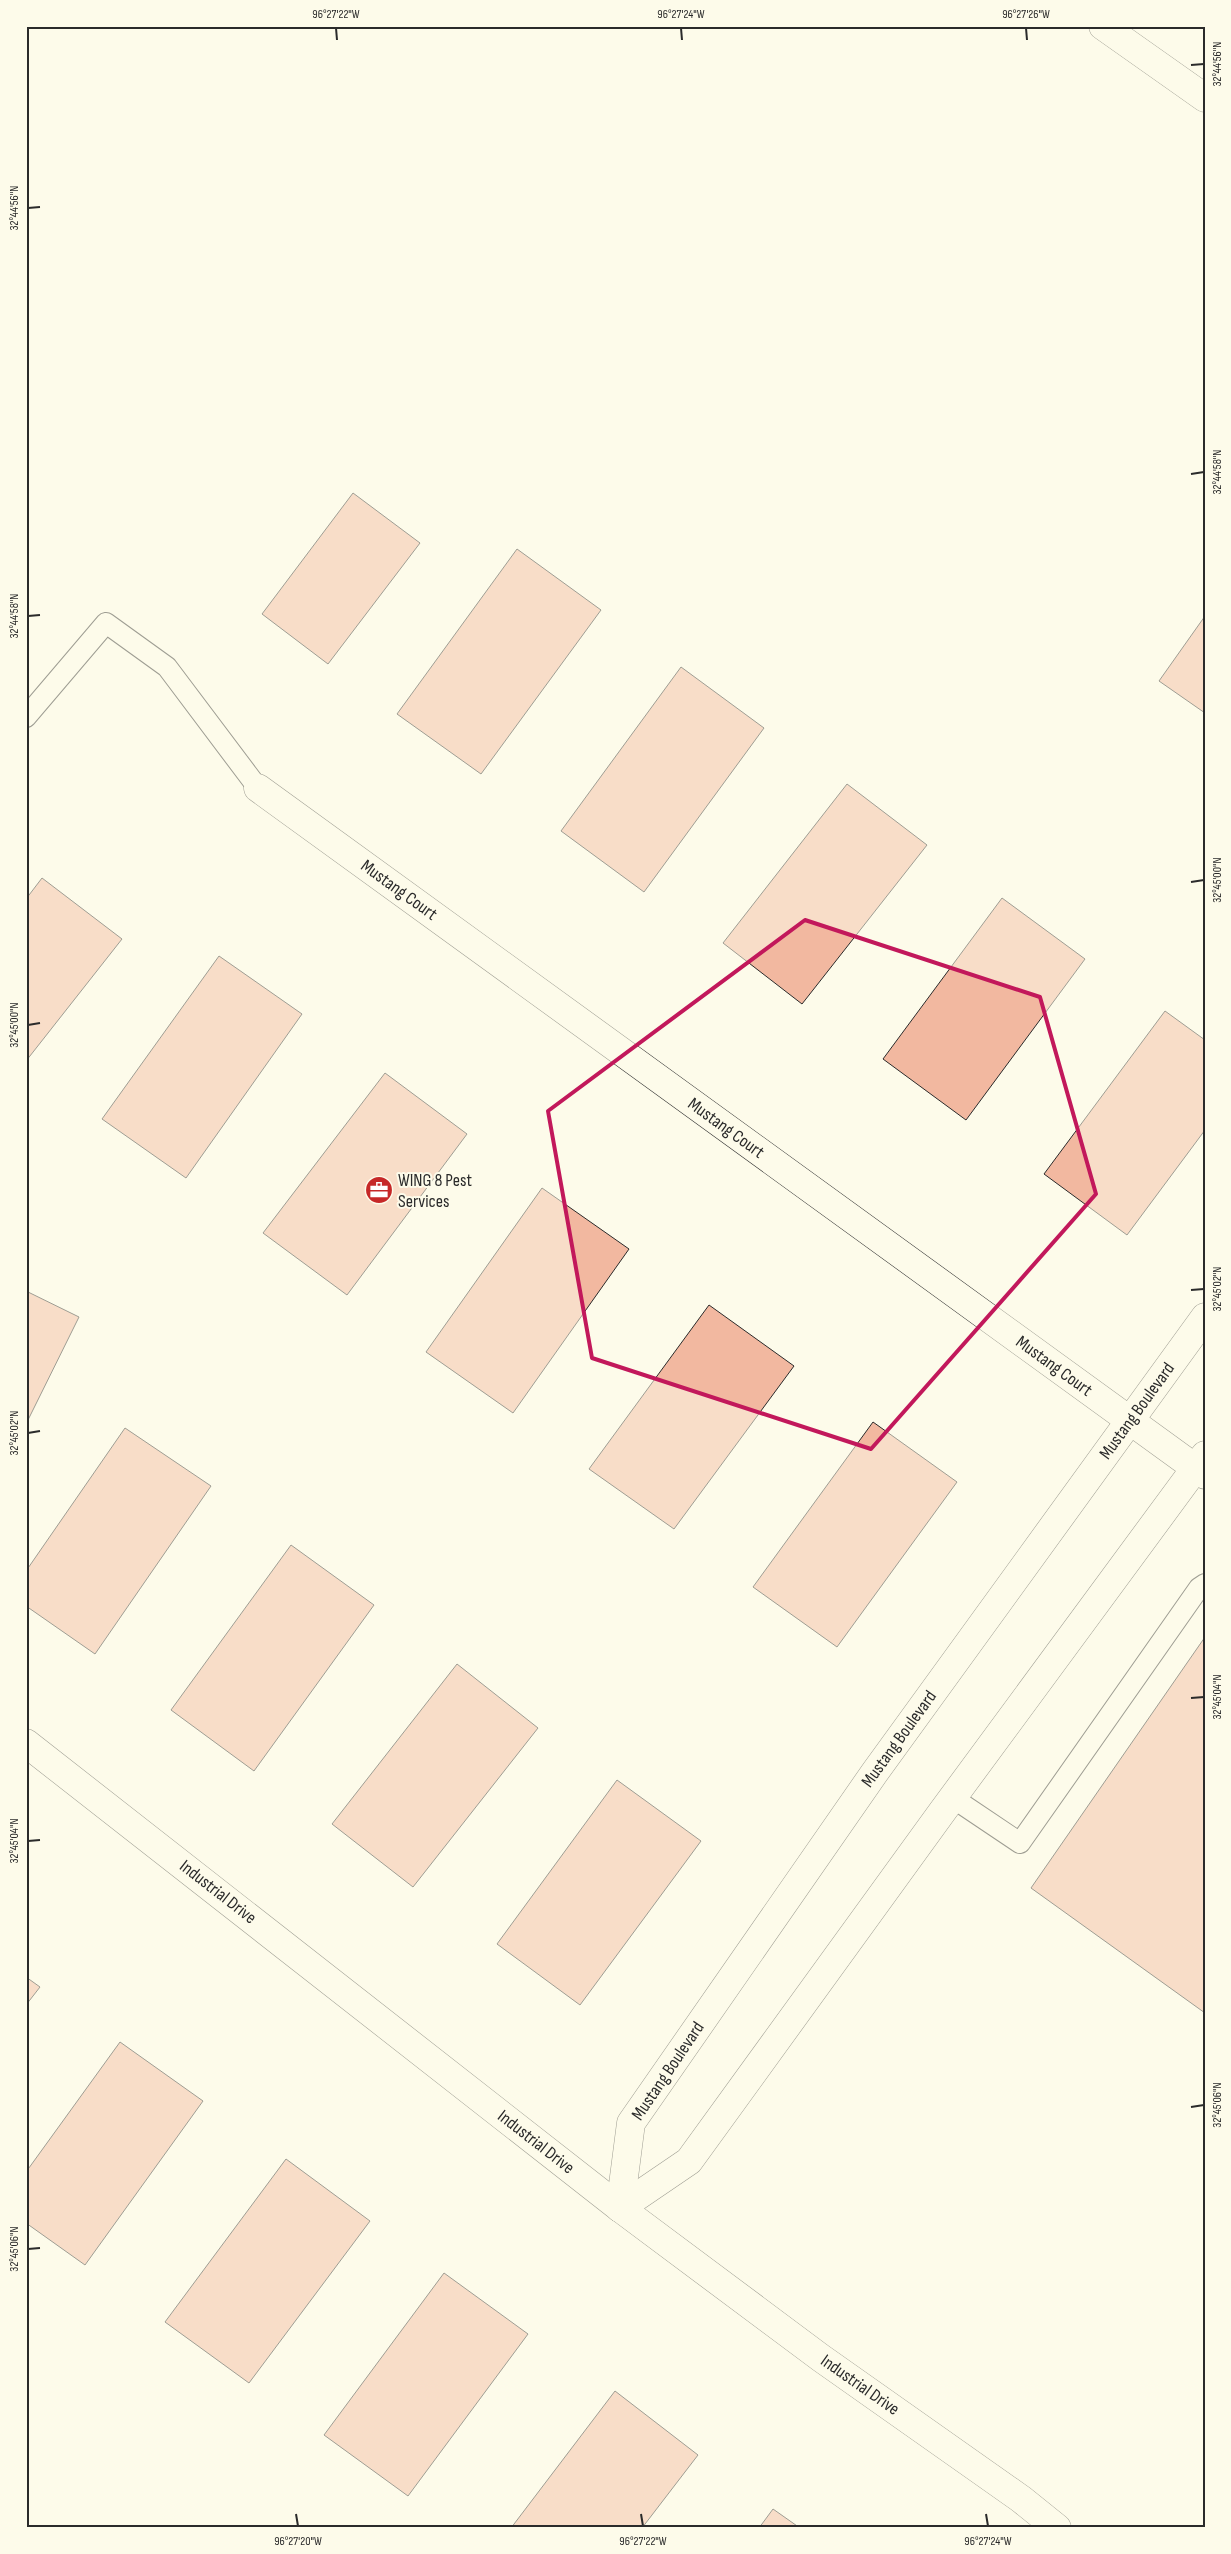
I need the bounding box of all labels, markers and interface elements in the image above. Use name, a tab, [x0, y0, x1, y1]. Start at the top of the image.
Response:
text: 96°27'22"W	[312, 7, 360, 22]
text: 96°27'24"W	[657, 7, 705, 22]
text: 96°27'26"W	[1002, 7, 1050, 22]
text: 32°44'56"N	[1210, 42, 1225, 86]
text: 32°44'56"N	[7, 186, 22, 230]
text: 32°44'58"N	[1210, 450, 1225, 494]
text: 32°44'58"N	[7, 594, 22, 638]
street label: Mustang Court	[357, 855, 442, 925]
text: 32°45'00"N	[1210, 857, 1225, 903]
text: 32°45'00"N	[7, 1002, 22, 1048]
street label: Mustang Court	[684, 1093, 769, 1163]
place label: WING 8 Pest Services	[398, 1170, 472, 1212]
office icon: WING 8 Pest Services	[364, 1175, 394, 1205]
text: 32°45'02"N	[1210, 1267, 1225, 1311]
street label: Mustang Court	[1012, 1331, 1097, 1401]
street label: Mustang Boulevard	[1095, 1359, 1179, 1463]
text: 32°45'02"N	[7, 1411, 22, 1455]
text: 32°45'04"N	[1210, 1674, 1225, 1720]
street label: Mustang Boulevard	[857, 1687, 941, 1791]
text: 32°45'04"N	[7, 1818, 22, 1864]
street label: Industrial Drive	[176, 1856, 260, 1928]
street label: Mustang Boulevard	[627, 2018, 709, 2124]
text: 32°45'06"N	[1210, 2082, 1225, 2128]
street label: Industrial Drive	[494, 2106, 578, 2178]
text: 32°45'06"N	[7, 2226, 22, 2272]
street label: Industrial Drive	[817, 2350, 903, 2420]
text: 96°27'20"W	[274, 2534, 322, 2549]
text: 96°27'22"W	[619, 2534, 667, 2549]
text: 96°27'24"W	[964, 2534, 1012, 2549]

